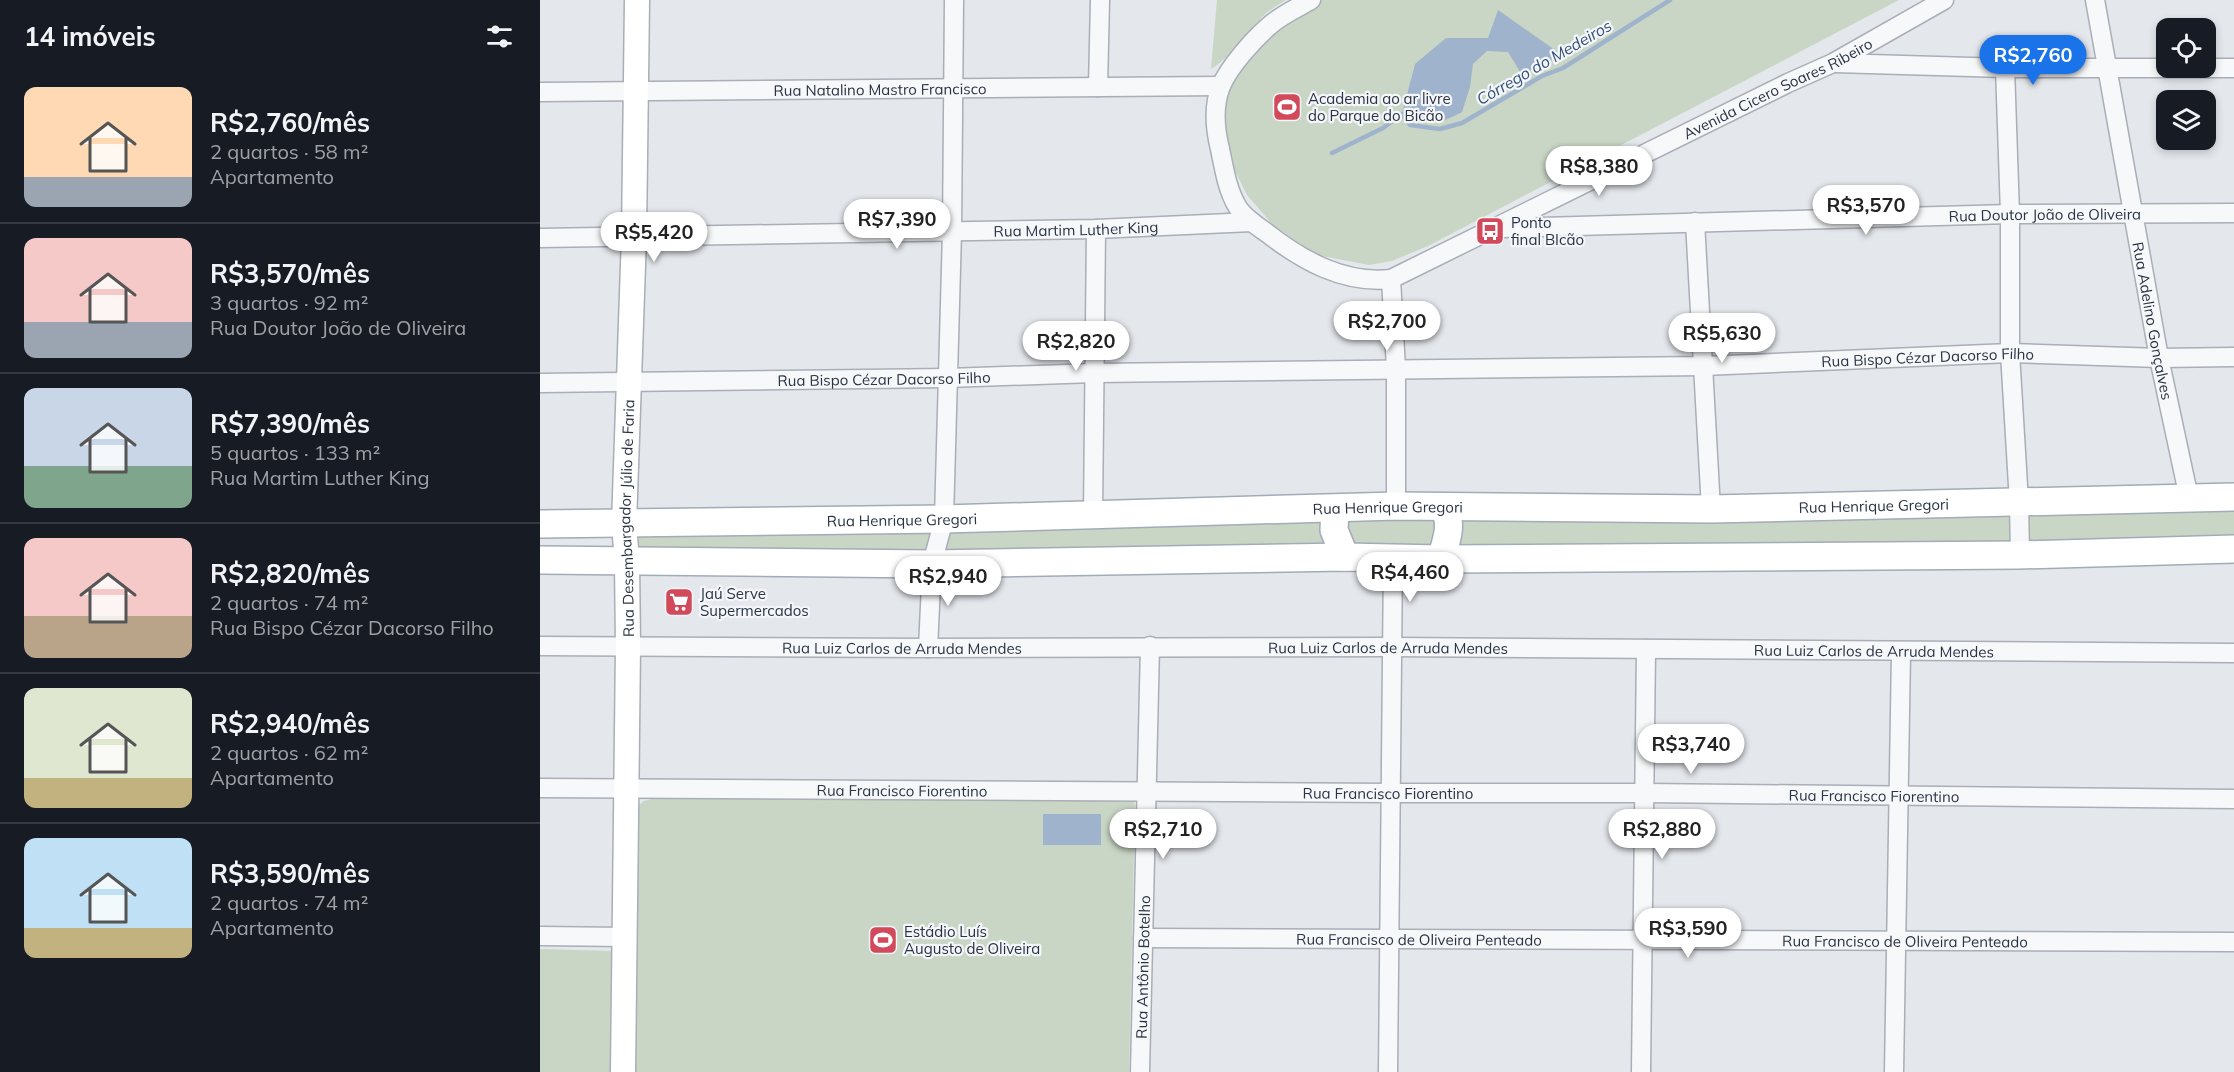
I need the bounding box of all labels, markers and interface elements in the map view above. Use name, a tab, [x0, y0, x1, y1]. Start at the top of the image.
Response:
water label: Córrego do Medeiros	[1473, 15, 1615, 109]
map controls	[2156, 18, 2216, 150]
button: locate	[2156, 18, 2216, 78]
text: 14 imóveis	[24, 20, 156, 53]
icon: filters	[483, 20, 516, 53]
street label: Avenida Cicero Soares Ribeiro	[1680, 33, 1875, 143]
pin: R$2,760	[1978, 35, 2088, 86]
text: R$2,760	[1994, 42, 2073, 67]
street label: Rua Natalino Mastro Francisco	[773, 79, 987, 99]
place label: Academia ao ar livre do Parque do Bicão	[1308, 89, 1451, 125]
button: layers	[2156, 90, 2216, 150]
sports icon: Academia ao ar livre do Parque do Bicão	[1271, 91, 1303, 123]
text: R$2,760/mês	[210, 106, 370, 139]
icon: home	[72, 111, 144, 183]
text: 2 quartos · 58 m²	[210, 139, 368, 164]
pin: R$8,380	[1544, 146, 1654, 197]
text: R$8,380	[1560, 153, 1639, 178]
text: Apartamento	[210, 164, 334, 189]
pin: R$3,570	[1811, 185, 1921, 236]
text: R$3,570	[1827, 192, 1906, 217]
pin: R$7,390	[842, 199, 952, 250]
street label: Rua Doutor João de Oliveira	[1948, 204, 2141, 225]
text: R$7,390	[858, 206, 937, 231]
pin: R$5,420	[599, 212, 709, 263]
place label: Ponto final BIcão	[1511, 213, 1584, 249]
bus stop icon: Ponto final BIcão	[1474, 215, 1506, 247]
street label: Rua Martim Luther King	[993, 217, 1159, 240]
text: R$5,420	[615, 219, 694, 244]
street label: Rua Adelino Gonçalves	[2129, 240, 2177, 402]
text: R$3,570/mês	[210, 257, 370, 290]
icon: home	[72, 262, 144, 334]
text: 3 quartos · 92 m²	[210, 290, 368, 315]
pin: R$2,700	[1332, 301, 1442, 352]
text: R$2,700	[1348, 308, 1427, 333]
pin: R$5,630	[1667, 313, 1777, 364]
text: Rua Doutor João de Oliveira	[210, 315, 466, 340]
text: R$5,630	[1683, 320, 1762, 345]
pin: R$2,820	[1021, 321, 1131, 372]
text: R$2,820	[1037, 328, 1116, 353]
street label: Rua Bispo Cézar Dacorso Filho	[1821, 343, 2034, 371]
street label: Rua Bispo Cézar Dacorso Filho	[777, 367, 991, 390]
street label: Rua Desembargador Júlio de Faria	[614, 399, 638, 637]
text: R$7,390/mês	[210, 407, 370, 440]
icon: home	[72, 412, 144, 484]
text: 5 quartos · 133 m²	[210, 440, 380, 465]
text: Rua Martim Luther King	[210, 465, 430, 490]
street label: Rua Henrique Gregori	[1798, 494, 1949, 516]
street label: Rua Henrique Gregori	[1312, 496, 1463, 518]
street label: Rua Henrique Gregori	[827, 509, 977, 530]
pin: R$4,460	[1355, 552, 1465, 603]
pin: R$2,940	[893, 556, 1003, 607]
text: R$2,820/mês	[210, 557, 370, 590]
text: R$4,460	[1371, 559, 1450, 584]
icon: home	[72, 562, 144, 634]
text: R$2,940	[909, 563, 988, 588]
place label: Jaú Serve Supermercados	[700, 584, 809, 620]
supermarket icon: Jaú Serve Supermercados	[663, 586, 695, 618]
text: 2 quartos · 74 m²	[210, 590, 368, 615]
text: Rua Bispo Cézar Dacorso Filho	[210, 615, 494, 640]
street label: Rua Luiz Carlos de Arruda Mendes	[1268, 637, 1508, 657]
street label: Rua Luiz Carlos de Arruda Mendes	[782, 638, 1022, 658]
street label: Rua Luiz Carlos de Arruda Mendes	[1754, 640, 1994, 661]
text: R$2,940/mês	[210, 707, 370, 740]
icon: home	[72, 712, 144, 784]
pin: R$3,740	[1636, 724, 1746, 775]
text: R$3,740	[1652, 731, 1731, 756]
text: 2 quartos · 62 m²	[210, 740, 368, 765]
text: Apartamento	[210, 765, 334, 790]
street label: Rua Francisco Fiorentino	[817, 780, 987, 800]
street label: Rua Francisco Fiorentino	[1303, 783, 1473, 803]
street label: Rua Francisco Fiorentino	[1788, 785, 1959, 806]
pin: R$2,710	[1108, 809, 1218, 860]
pin: R$2,880	[1607, 809, 1717, 860]
text: R$2,710	[1124, 816, 1203, 841]
text: R$2,880	[1623, 816, 1702, 841]
text: R$3,590/mês	[210, 857, 370, 890]
icon: home	[72, 862, 144, 934]
text: 2 quartos · 74 m²	[210, 890, 368, 915]
street label: Rua Antônio Botelho	[1131, 895, 1154, 1039]
pin: R$3,590	[1633, 908, 1743, 959]
text: Apartamento	[210, 915, 334, 940]
text: R$3,590	[1649, 915, 1728, 940]
place label: Estádio Luís Augusto de Oliveira	[904, 922, 1040, 958]
sports icon: Estádio Luís Augusto de Oliveira	[867, 924, 899, 956]
street label: Rua Francisco de Oliveira Penteado	[1296, 929, 1542, 949]
street label: Rua Francisco de Oliveira Penteado	[1782, 931, 2028, 951]

